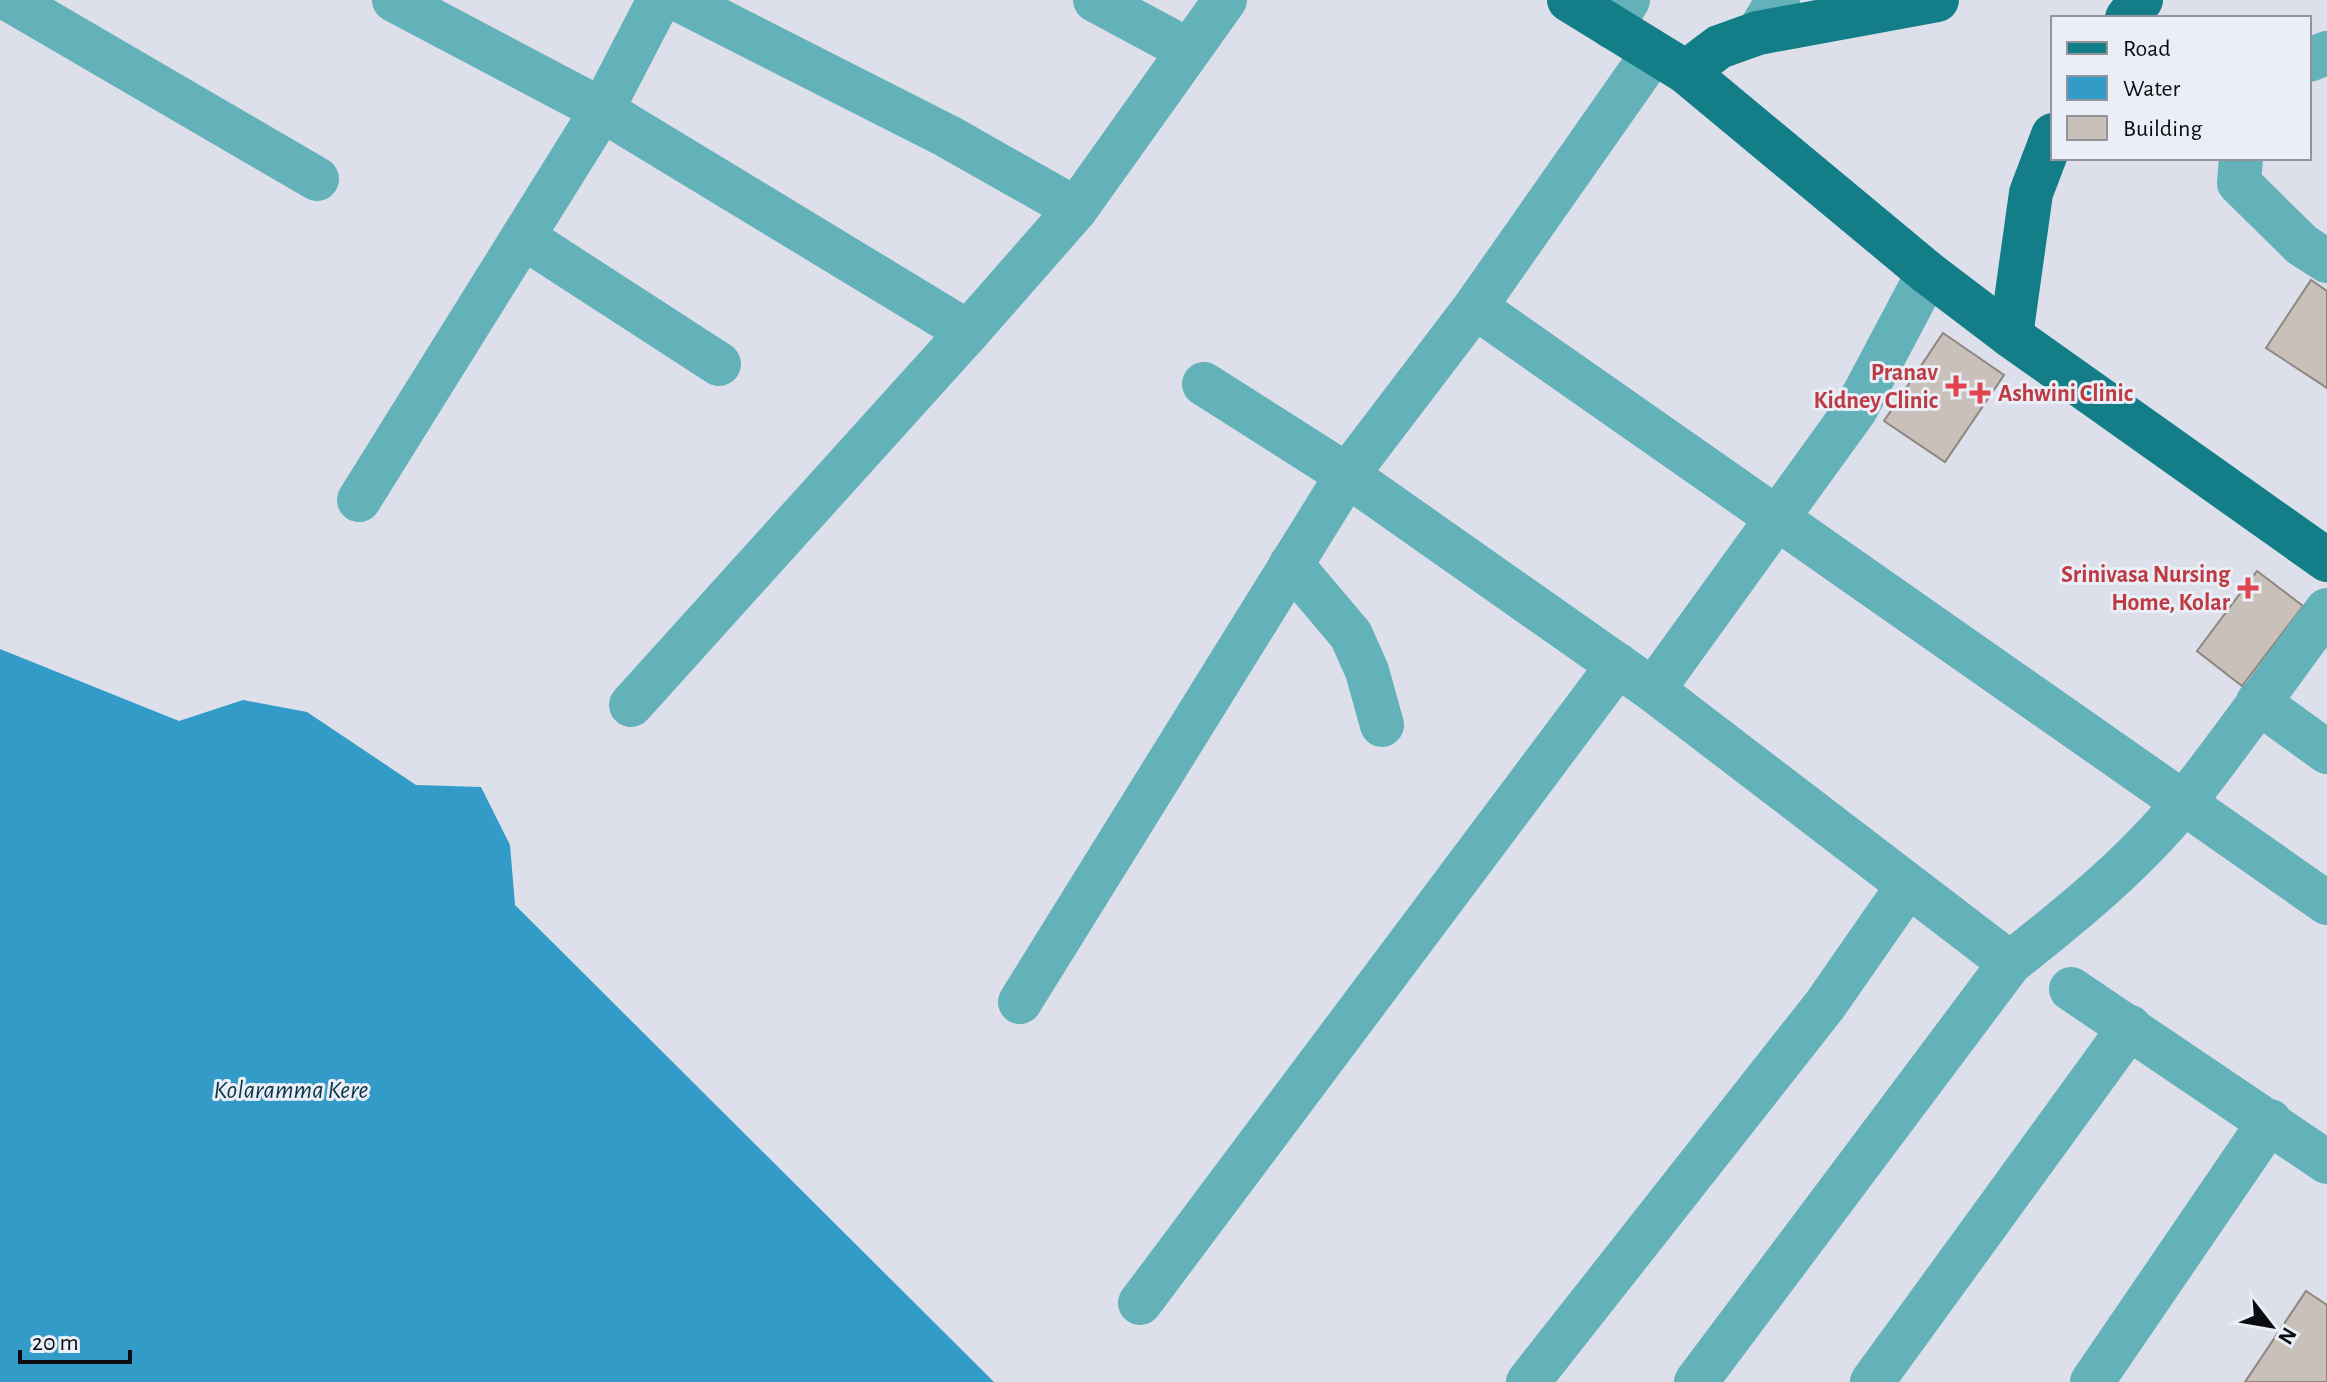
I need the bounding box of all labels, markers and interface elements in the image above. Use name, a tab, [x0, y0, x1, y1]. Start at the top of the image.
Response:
legend	[2051, 16, 2311, 160]
text: Road	[2123, 37, 2171, 61]
text: Water	[2123, 77, 2181, 101]
text: Building	[2123, 117, 2202, 141]
place label: Pranav Kidney Clinic	[1813, 361, 1938, 413]
marker: Pranav Kidney Clinic	[1945, 375, 1967, 397]
marker: Ashwini Clinic	[1969, 382, 1991, 404]
place label: Ashwini Clinic	[1998, 382, 2133, 406]
place label: Srinivasa Nursing Home, Kolar	[2061, 563, 2231, 615]
marker: Srinivasa Nursing Home, Kolar	[2237, 577, 2259, 599]
water label: Kolaramma Kere	[214, 1077, 369, 1103]
north arrow	[2231, 1286, 2311, 1366]
scale bar	[20, 1314, 130, 1364]
text: N	[2274, 1324, 2301, 1348]
text: 20 m	[32, 1331, 79, 1355]

